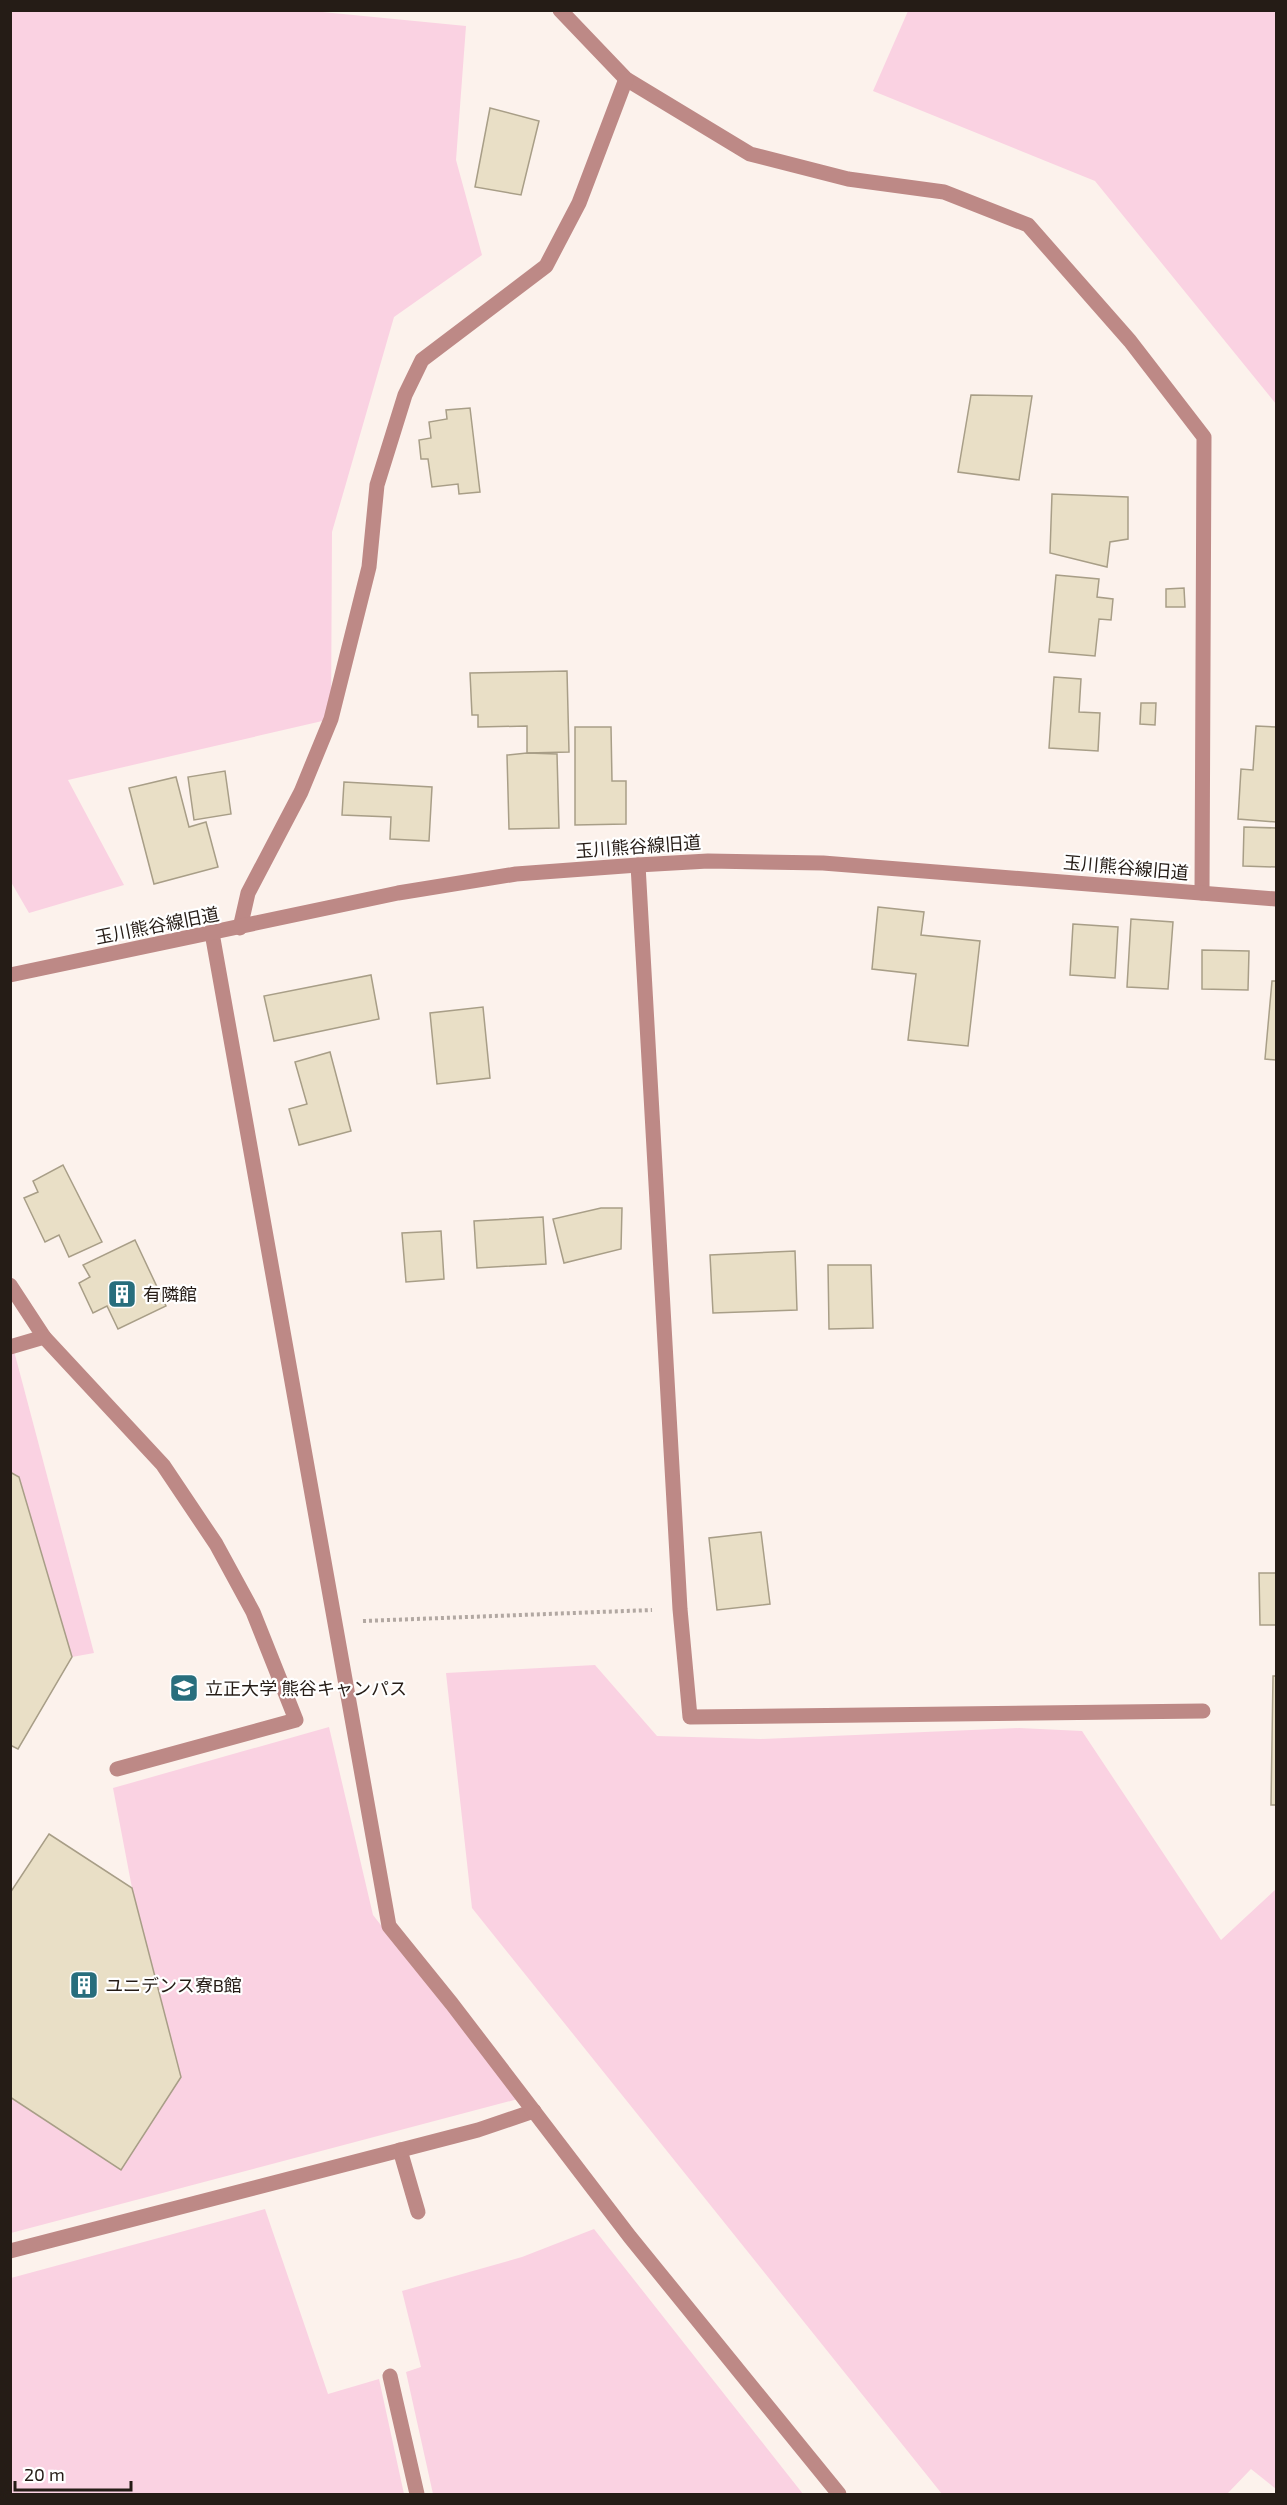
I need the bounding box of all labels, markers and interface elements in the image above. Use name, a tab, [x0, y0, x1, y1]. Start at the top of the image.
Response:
street label: 玉川熊谷線旧道	[574, 831, 702, 861]
street label: 玉川熊谷線旧道	[1062, 851, 1190, 883]
street label: 玉川熊谷線旧道	[93, 902, 221, 948]
building icon: 有隣館	[106, 1278, 138, 1310]
place label: 有隣館	[143, 1283, 197, 1305]
school or university icon: 立正大学 熊谷キャンパス	[168, 1672, 200, 1704]
place label: 立正大学 熊谷キャンパス	[205, 1677, 407, 1699]
building icon: ユニデンス寮B館	[68, 1969, 100, 2001]
place label: ユニデンス寮B館	[105, 1974, 242, 1996]
scale bar	[15, 2454, 130, 2492]
text: 20 m	[24, 2463, 65, 2485]

